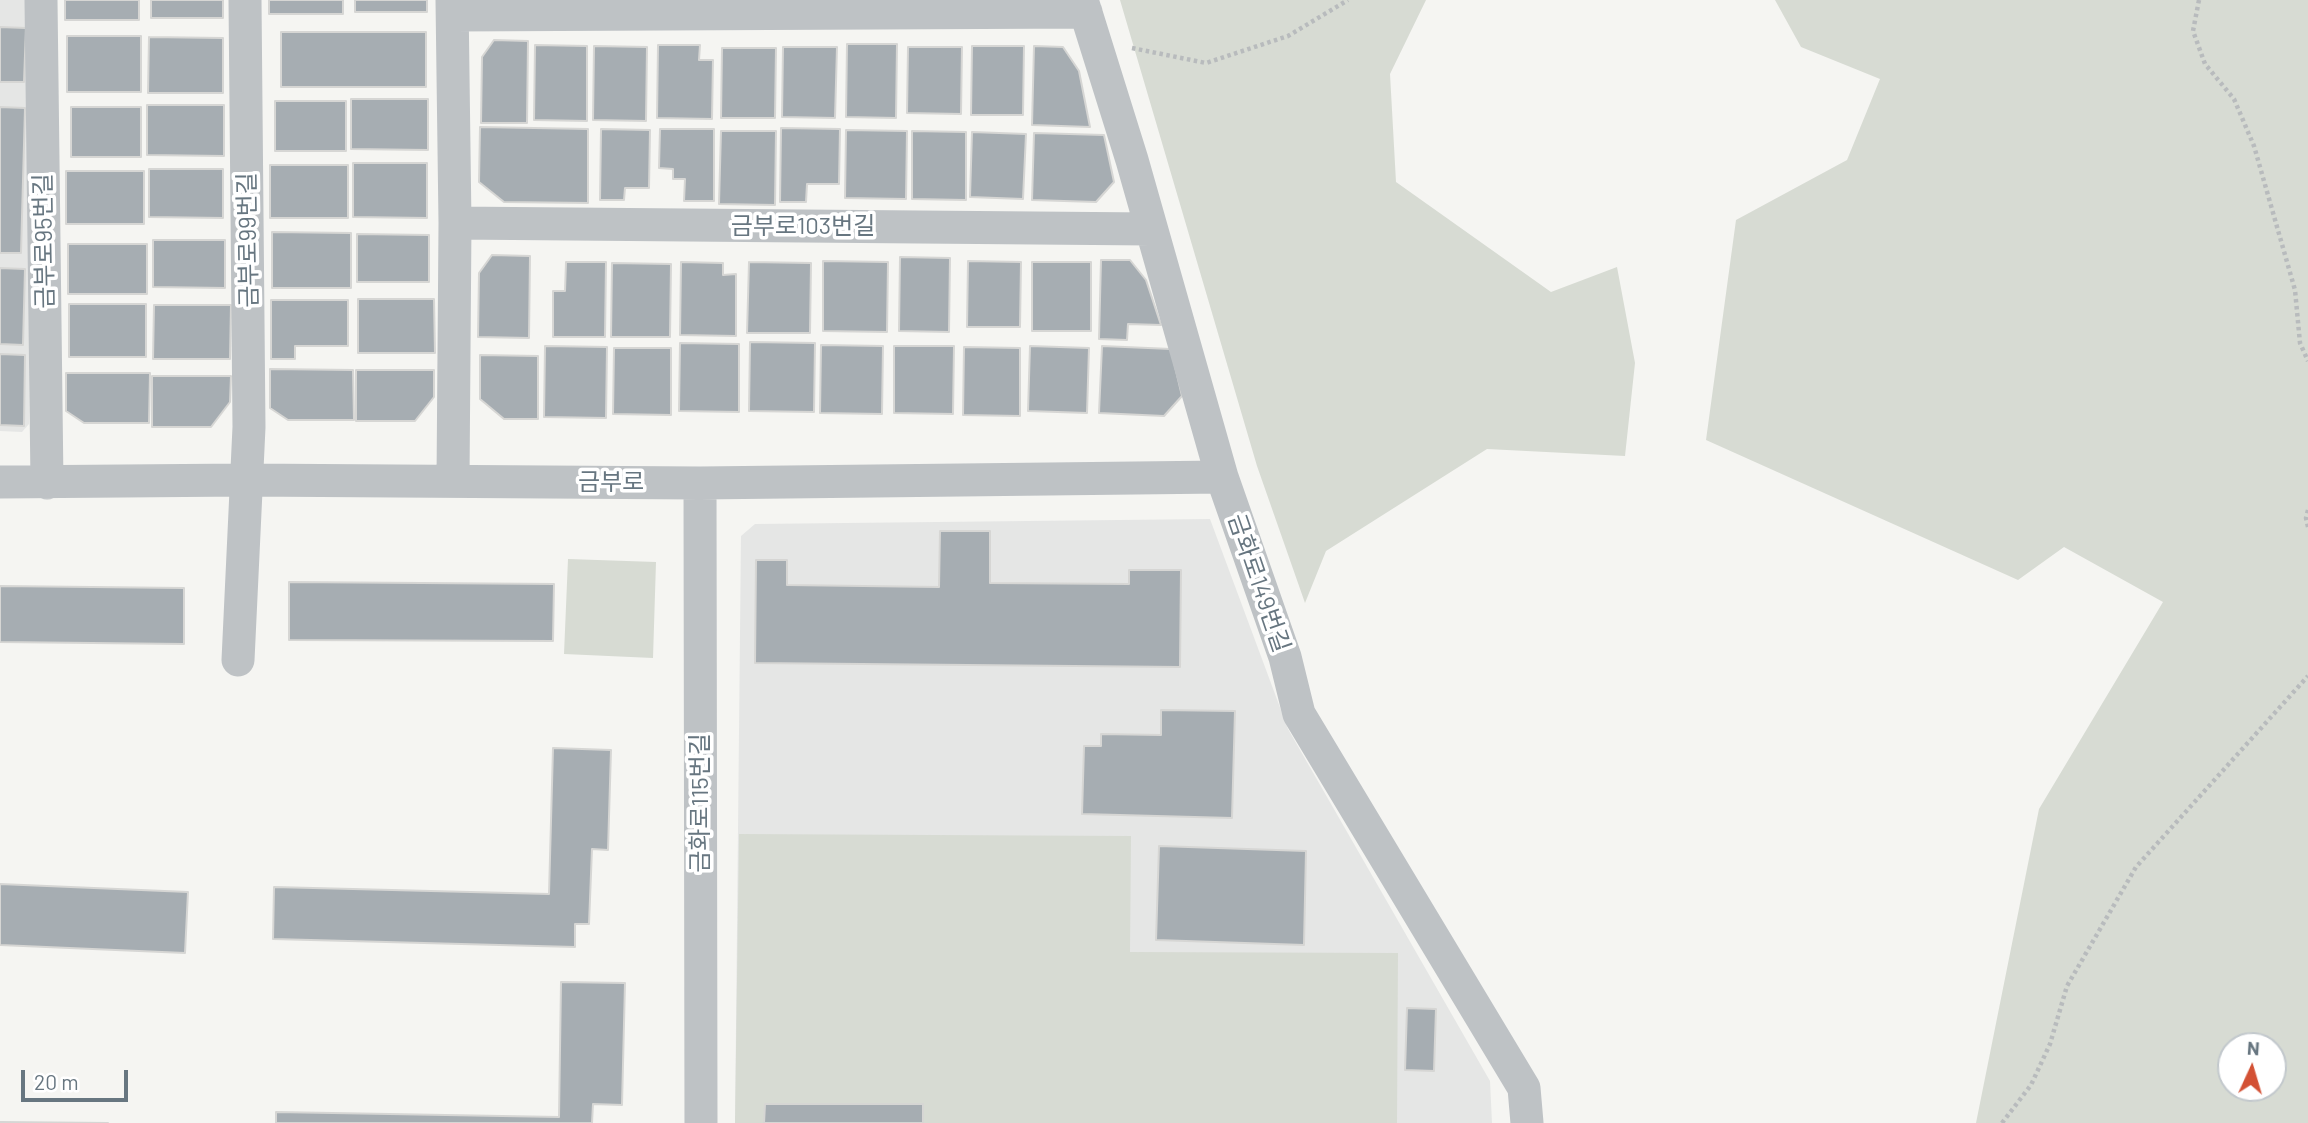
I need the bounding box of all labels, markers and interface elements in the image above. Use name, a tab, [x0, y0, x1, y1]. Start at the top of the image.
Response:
street label: 금부로99번길	[232, 172, 264, 308]
street label: 금부로95번길	[28, 173, 60, 309]
street label: 금부로103번길	[731, 212, 875, 240]
street label: 금부로	[578, 468, 644, 496]
street label: 금화로149번길	[1222, 510, 1296, 656]
street label: 금화로115번길	[686, 733, 714, 873]
north arrow	[2217, 1032, 2287, 1102]
text: N	[2246, 1036, 2260, 1059]
scale bar	[24, 1056, 131, 1100]
text: 20 m	[34, 1069, 79, 1094]

